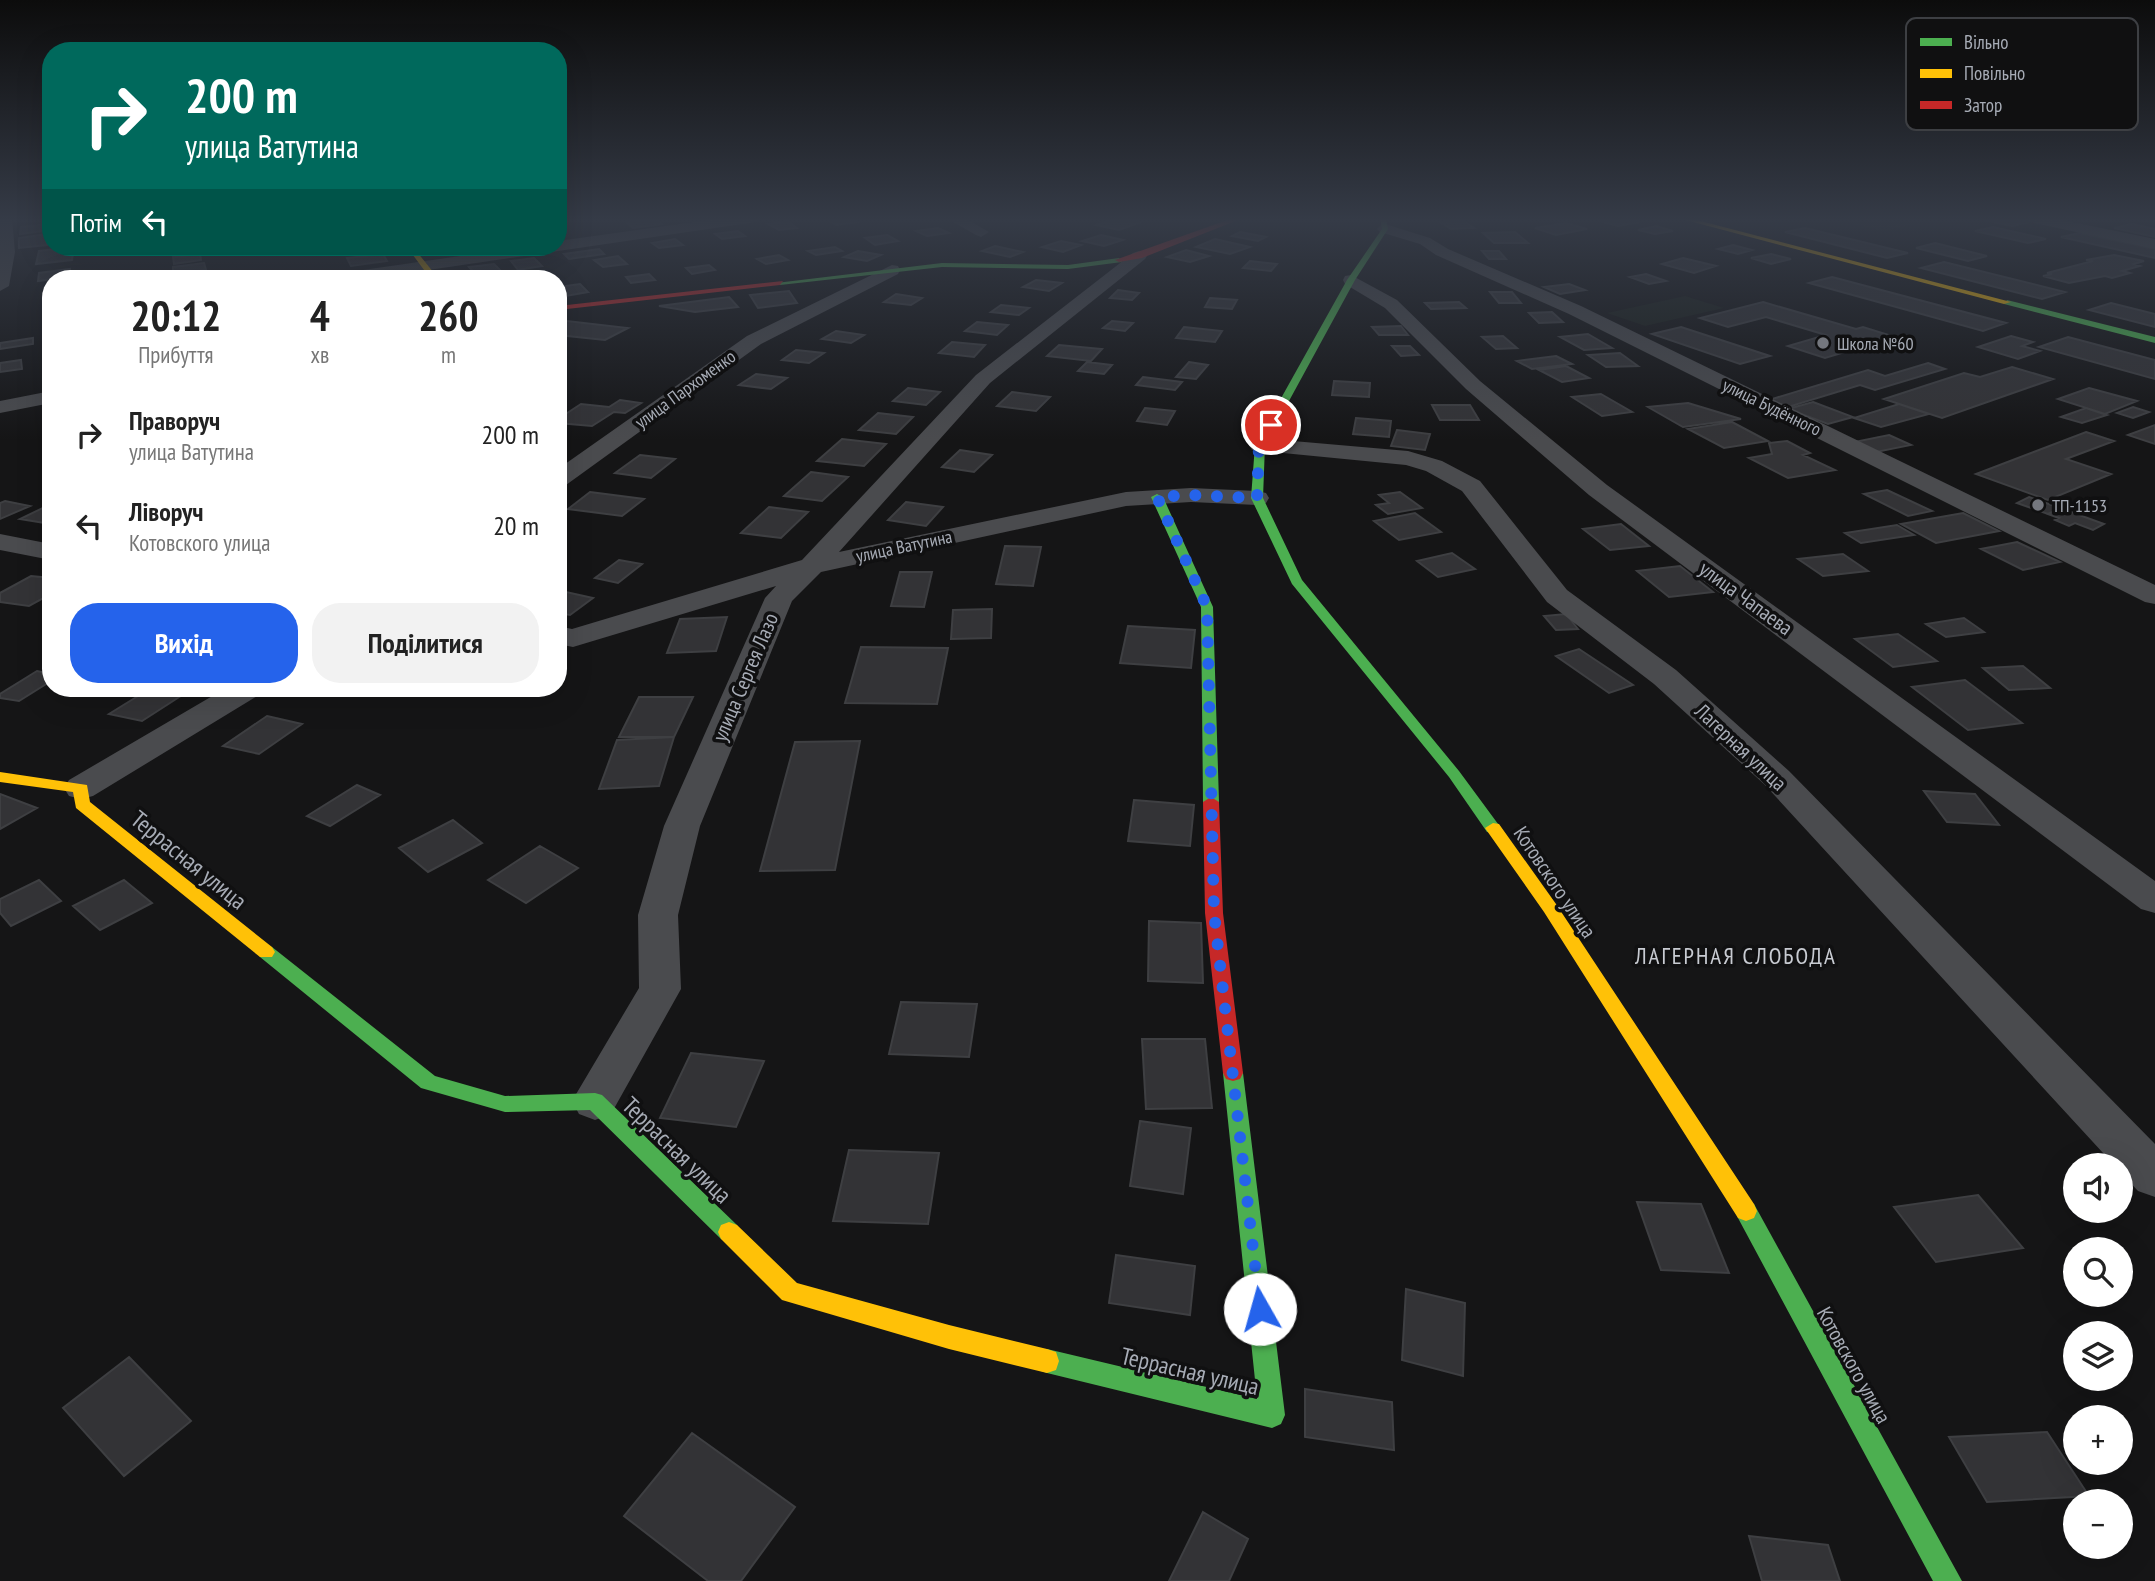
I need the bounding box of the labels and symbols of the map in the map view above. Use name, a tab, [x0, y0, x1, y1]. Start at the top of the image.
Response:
legend	[1906, 18, 2138, 130]
text: Вільно	[1964, 30, 2008, 54]
text: Повільно	[1964, 61, 2025, 85]
text: Затор	[1964, 93, 2002, 117]
place label: Школа №60	[1837, 332, 1914, 355]
marker: Школа №60	[1815, 335, 1831, 351]
street label: улица Пархоменко	[630, 345, 740, 433]
street label: улица Будённого	[1719, 373, 1825, 441]
pin	[1241, 395, 1301, 455]
place label: ТП-1153	[2052, 494, 2107, 517]
marker: ТП-1153	[2030, 497, 2046, 513]
street label: улица Ватутина	[854, 525, 954, 567]
street label: улица Чапаева	[1694, 555, 1798, 641]
street label: улица Сергея Лазо	[706, 609, 784, 745]
street label: Лагерная улица	[1689, 697, 1793, 796]
street label: Террасная улица	[125, 804, 253, 916]
street label: Котовского улица	[1508, 821, 1602, 943]
district label: ЛАГЕРНАЯ СЛОБОДА	[1634, 941, 1837, 970]
street label: Террасная улица	[616, 1090, 738, 1210]
position arrow	[1223, 1272, 1297, 1346]
street label: Котовского улица	[1811, 1302, 1897, 1428]
street label: Террасная улица	[1118, 1340, 1262, 1402]

